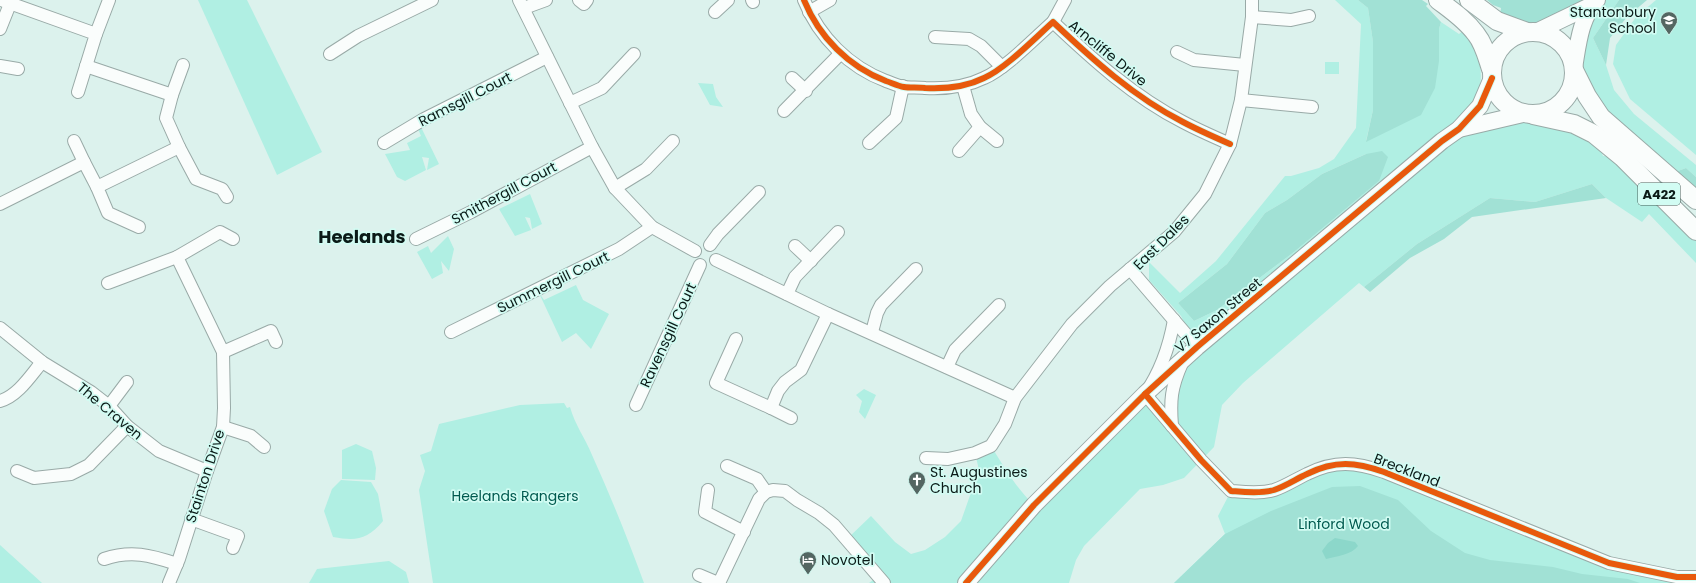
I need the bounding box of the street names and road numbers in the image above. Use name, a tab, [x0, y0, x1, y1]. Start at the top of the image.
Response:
street label: Arncliffe Drive	[1065, 15, 1152, 91]
street label: Ramsgill Court	[415, 67, 515, 131]
street label: Smithergill Court	[448, 157, 560, 229]
road number: A422	[1638, 183, 1680, 205]
street label: East Dales	[1129, 210, 1193, 274]
street label: Summergill Court	[494, 246, 612, 318]
street label: V7 Saxon Street	[1170, 273, 1266, 357]
street label: Ravensgill Court	[635, 279, 701, 391]
street label: The Craven	[73, 378, 147, 444]
street label: Stainton Drive	[180, 426, 230, 525]
street label: Breckland	[1371, 448, 1443, 492]

